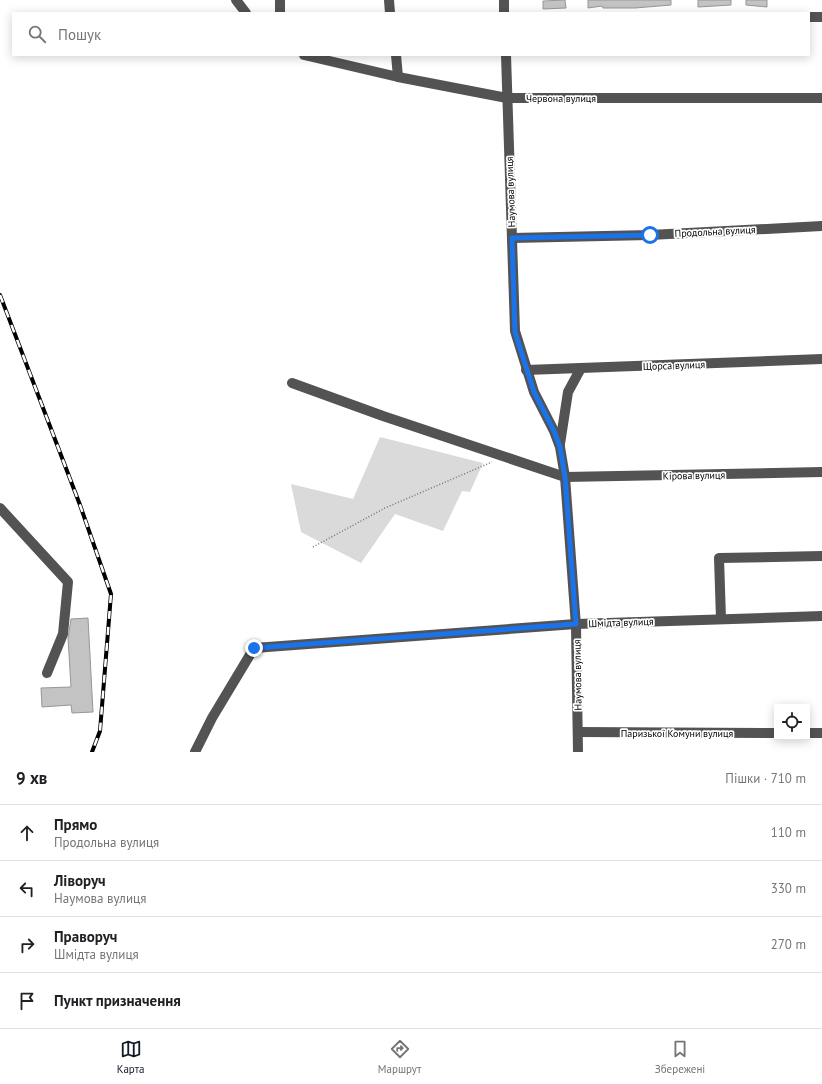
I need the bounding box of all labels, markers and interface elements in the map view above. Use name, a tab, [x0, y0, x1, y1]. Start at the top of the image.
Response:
search box	[12, 12, 810, 56]
icon: search	[26, 23, 48, 45]
text: Пошук	[58, 25, 101, 44]
street label: Червона вулиця	[526, 92, 596, 105]
street label: Наумова вулиця	[503, 156, 518, 228]
street label: Продольна вулиця	[674, 223, 756, 240]
route start	[641, 226, 659, 244]
street label: Щорса вулиця	[643, 358, 706, 373]
street label: Кірова вулиця	[663, 468, 726, 483]
street label: Шмідта вулиця	[588, 615, 654, 630]
route end	[245, 639, 263, 657]
street label: Наумова вулиця	[570, 639, 585, 711]
map controls	[774, 704, 810, 740]
button: locate	[774, 704, 810, 740]
street label: Паризької Комуни вулиця	[621, 727, 734, 740]
text: 9 хв	[16, 767, 47, 789]
text: Пішки · 710 m	[725, 770, 806, 787]
text: Прямо	[54, 815, 97, 834]
icon: ahead	[16, 822, 38, 844]
text: 110 m	[771, 824, 806, 841]
text: Продольна вулиця	[54, 834, 159, 851]
text: Ліворуч	[54, 871, 106, 890]
icon: left	[16, 878, 38, 900]
text: 330 m	[771, 880, 806, 897]
text: Наумова вулиця	[54, 890, 146, 907]
text: Праворуч	[54, 927, 117, 946]
icon: right	[16, 934, 38, 956]
text: 270 m	[771, 936, 806, 953]
text: Шмідта вулиця	[54, 946, 139, 963]
icon: arrive	[16, 990, 38, 1012]
text: Пункт призначення	[54, 991, 181, 1010]
tab: Карта	[117, 1038, 144, 1076]
tab: Маршрут	[378, 1038, 421, 1076]
tab: Збережені	[655, 1038, 705, 1076]

